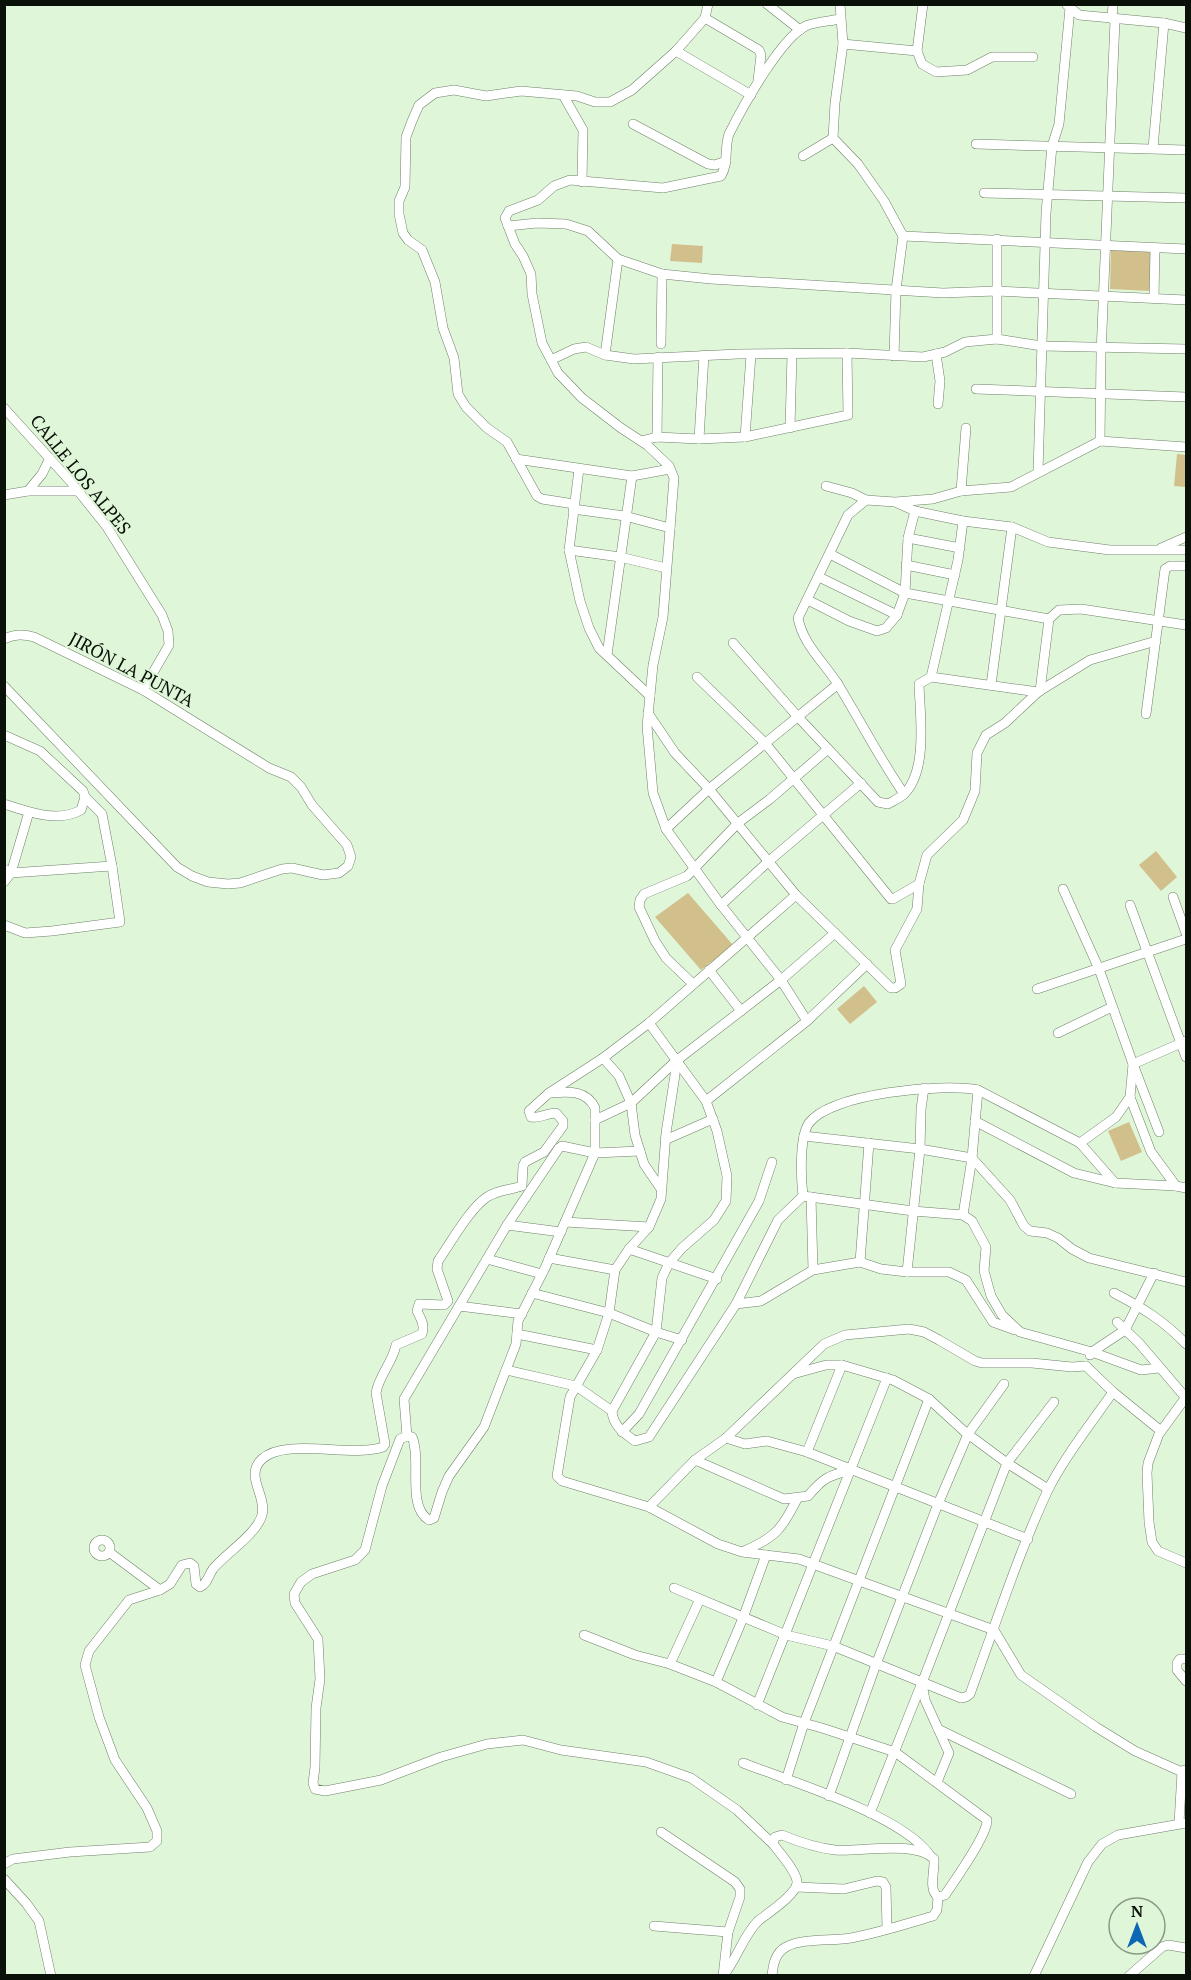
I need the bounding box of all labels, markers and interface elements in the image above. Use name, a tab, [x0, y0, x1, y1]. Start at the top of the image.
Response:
street label: CALLE LOS ALPES	[25, 409, 137, 539]
street label: JIRÓN LA PUNTA	[65, 626, 199, 712]
north arrow	[1107, 1896, 1167, 1956]
text: N	[1131, 1900, 1143, 1922]

